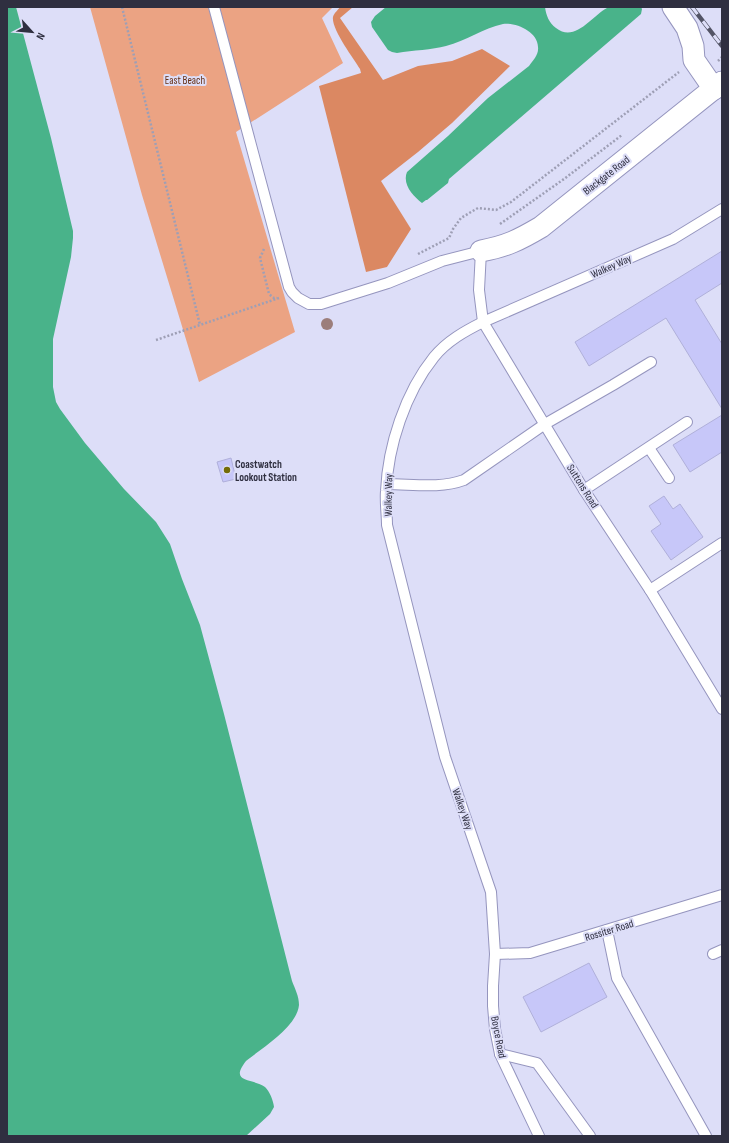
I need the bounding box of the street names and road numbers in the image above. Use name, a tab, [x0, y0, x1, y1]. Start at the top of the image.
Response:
street label: Blackgate Road	[580, 153, 633, 198]
street label: Walkey Way	[589, 252, 634, 281]
street label: Suttons Road	[564, 462, 601, 511]
street label: Walkey Way	[382, 473, 395, 517]
street label: Walkey Way	[449, 787, 476, 832]
street label: Rossiter Road	[583, 917, 635, 944]
street label: Boyce Road	[488, 1015, 509, 1060]

